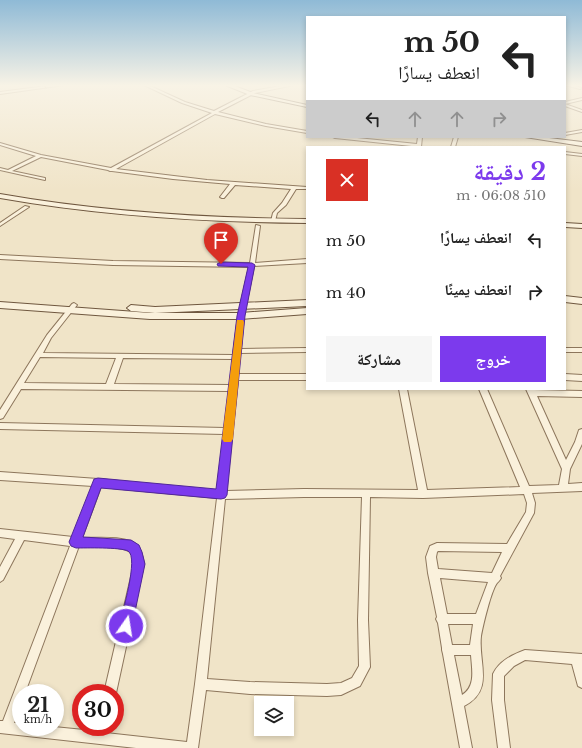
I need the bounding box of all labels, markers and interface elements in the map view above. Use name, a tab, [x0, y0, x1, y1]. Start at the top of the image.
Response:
text: 50 m	[404, 25, 480, 60]
icon: left	[494, 32, 546, 84]
text: انعطف يسارًا	[398, 62, 480, 84]
icon: left	[362, 108, 384, 130]
icon: ahead	[404, 108, 426, 130]
icon: ahead	[446, 108, 468, 130]
icon: right	[488, 108, 510, 130]
text: 2 دقيقة	[474, 157, 546, 186]
button: close	[326, 159, 368, 201]
text: 510 m · 06:08	[456, 187, 546, 204]
pin	[204, 223, 238, 264]
text: انعطف يسارًا	[440, 228, 512, 247]
icon: arrive	[210, 229, 232, 251]
icon: left	[524, 229, 546, 251]
text: 50 m	[326, 231, 366, 250]
text: انعطف يمينًا	[444, 280, 512, 299]
icon: right	[524, 281, 546, 303]
text: 40 m	[326, 283, 366, 302]
button: مشاركة	[326, 336, 432, 382]
button: خروج	[440, 336, 546, 382]
position arrow	[105, 605, 147, 647]
speed limit sign: 30	[72, 684, 124, 736]
text: 21	[27, 693, 49, 717]
map controls	[254, 696, 294, 736]
button: layers	[254, 696, 294, 736]
text: km/h	[24, 713, 52, 726]

